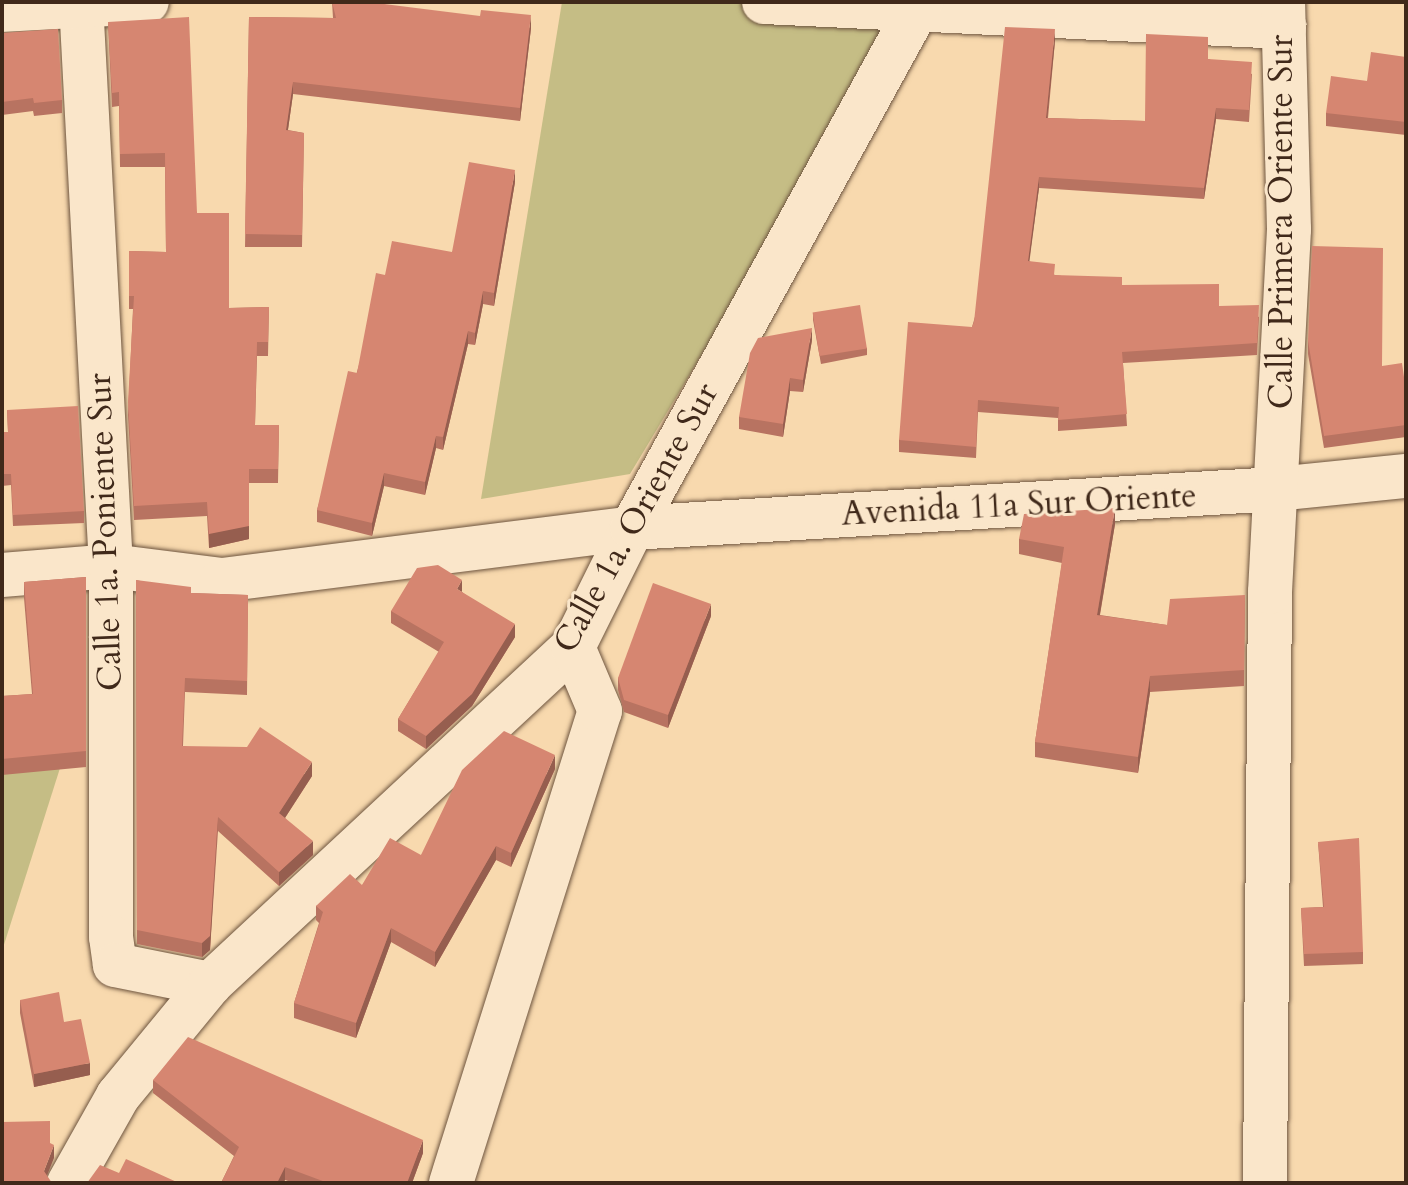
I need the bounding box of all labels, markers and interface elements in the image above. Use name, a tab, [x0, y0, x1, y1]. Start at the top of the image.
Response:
street label: Calle Primera Oriente Sur	[1262, 35, 1302, 409]
street label: Calle 1a. Poniente Sur	[79, 372, 131, 692]
street label: Calle 1a. Oriente Sur	[545, 376, 727, 660]
street label: Avenida 11a Sur Oriente	[840, 475, 1198, 535]

